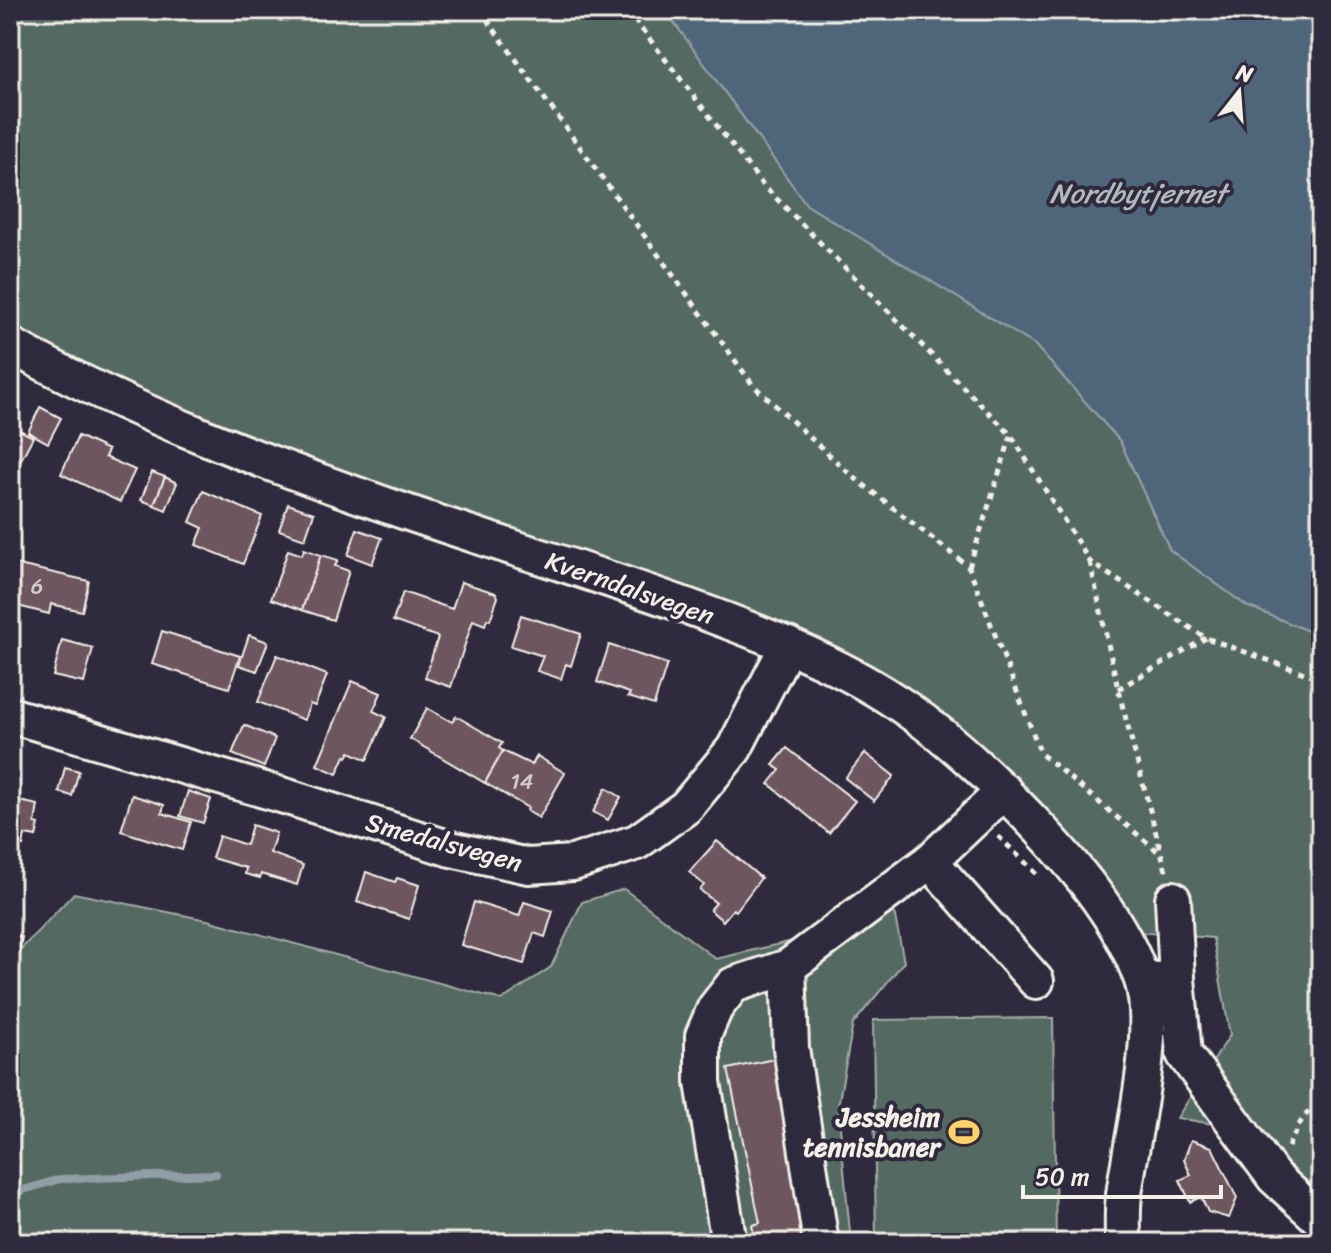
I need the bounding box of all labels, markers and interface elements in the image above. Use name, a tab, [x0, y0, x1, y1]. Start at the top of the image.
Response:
north arrow	[1199, 52, 1279, 132]
text: N	[1231, 52, 1258, 94]
water label: Nordbytjernet	[1050, 169, 1231, 218]
street label: Kverndalsvegen	[539, 538, 721, 638]
house number: 6	[31, 567, 43, 606]
house number: 14	[510, 762, 534, 801]
street label: Smedalsvegen	[360, 799, 528, 885]
place label: Jessheim tennisbaner	[803, 1094, 942, 1170]
sports icon: Jessheim tennisbaner	[947, 1115, 981, 1149]
scale bar	[1023, 1149, 1221, 1199]
text: 50 m	[1035, 1156, 1090, 1198]

